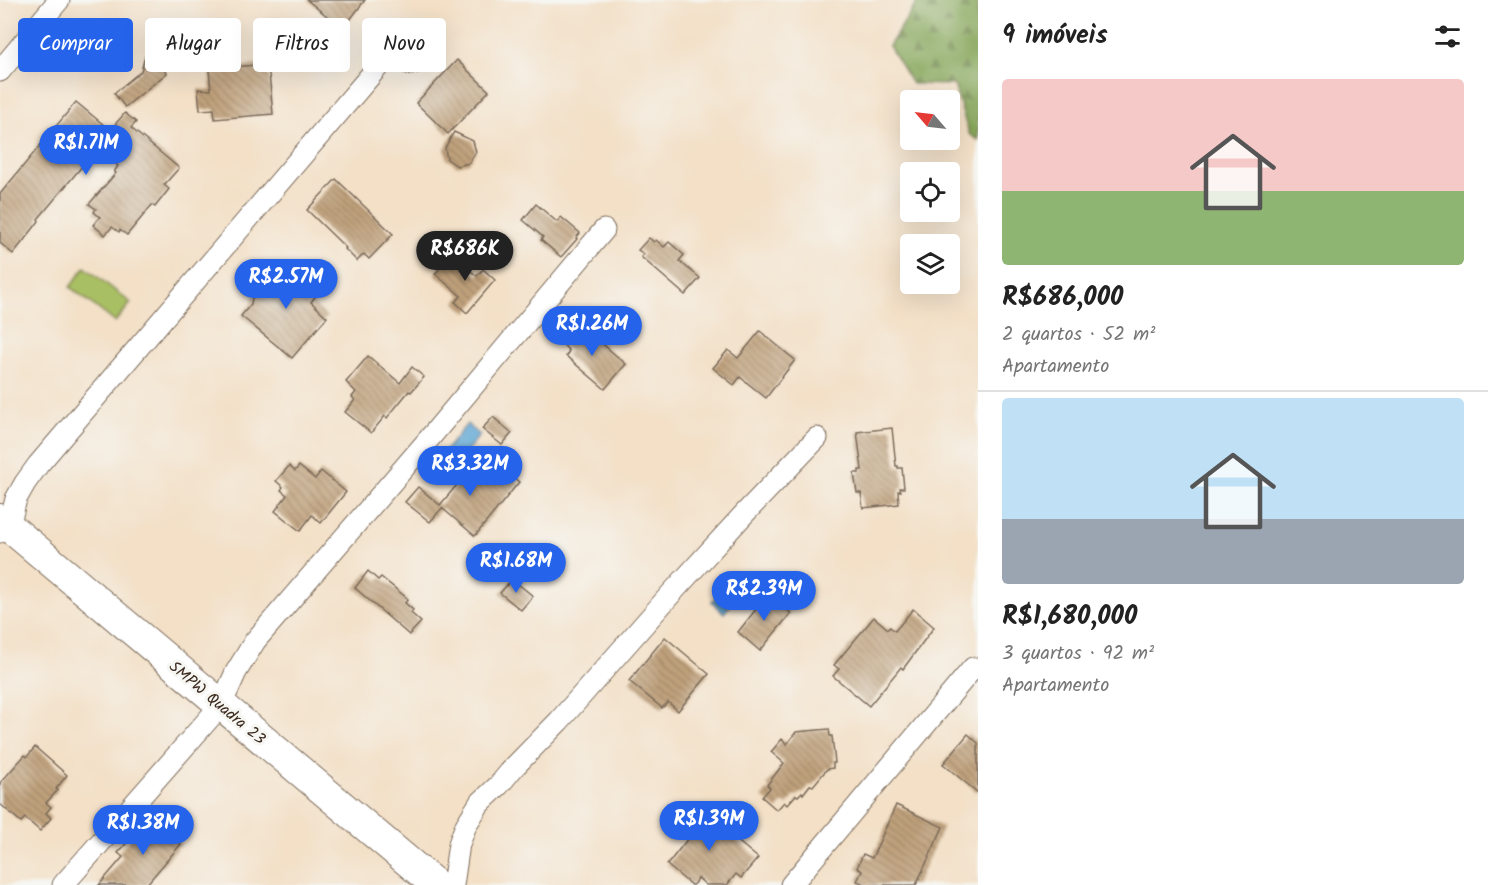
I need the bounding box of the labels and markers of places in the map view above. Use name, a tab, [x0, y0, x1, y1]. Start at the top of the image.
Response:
pin: R$1.71M	[31, 125, 141, 176]
pin: R$686K	[416, 231, 514, 282]
pin: R$2.57M	[231, 259, 341, 310]
pin: R$1.26M	[537, 306, 647, 357]
pin: R$3.32M	[415, 446, 525, 497]
pin: R$1.68M	[461, 543, 571, 594]
pin: R$2.39M	[709, 571, 819, 622]
pin: R$1.39M	[654, 801, 764, 852]
pin: R$1.38M	[88, 805, 198, 856]

